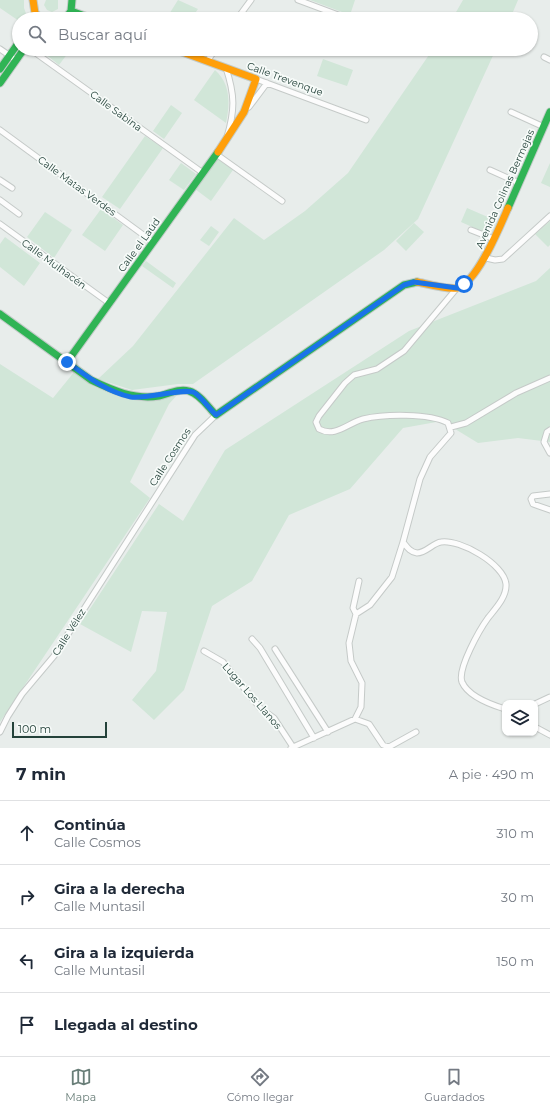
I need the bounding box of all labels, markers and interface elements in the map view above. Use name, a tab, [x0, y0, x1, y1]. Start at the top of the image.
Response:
search box	[12, 12, 538, 56]
icon: search	[26, 23, 48, 45]
text: Buscar aquí	[58, 25, 147, 44]
street label: Calle Trevenque	[245, 59, 325, 99]
street label: Calle Sabina	[87, 88, 145, 134]
street label: Avenida Colinas Bermejas	[473, 127, 537, 251]
street label: Calle Matas Verdes	[35, 153, 119, 219]
street label: Calle el Laúd	[115, 215, 163, 275]
street label: Calle Mulhacén	[19, 236, 89, 292]
route start	[455, 275, 473, 293]
route end	[58, 353, 76, 371]
street label: Calle Cosmos	[146, 425, 194, 489]
street label: Calle Vélez	[49, 606, 89, 658]
street label: Lugar Los Llanos	[220, 660, 284, 732]
map controls	[502, 700, 538, 736]
button: layers	[502, 700, 538, 736]
scale bar	[12, 720, 107, 739]
text: 100 m	[18, 722, 51, 736]
text: 7 min	[16, 764, 66, 784]
text: A pie · 490 m	[449, 766, 534, 782]
text: Continúa	[54, 815, 126, 834]
icon: ahead	[16, 822, 38, 844]
text: 310 m	[496, 825, 534, 841]
text: Calle Cosmos	[54, 834, 141, 850]
text: Gira a la derecha	[54, 879, 185, 898]
icon: right	[16, 886, 38, 908]
text: 30 m	[501, 889, 534, 905]
text: Calle Muntasil	[54, 898, 145, 914]
text: Gira a la izquierda	[54, 943, 194, 962]
icon: left	[16, 950, 38, 972]
text: 150 m	[496, 953, 534, 969]
text: Calle Muntasil	[54, 962, 145, 978]
icon: arrive	[16, 1014, 38, 1036]
text: Llegada al destino	[54, 1015, 198, 1034]
tab: Mapa	[65, 1066, 96, 1104]
tab: Cómo llegar	[227, 1066, 294, 1104]
tab: Guardados	[424, 1066, 485, 1104]

